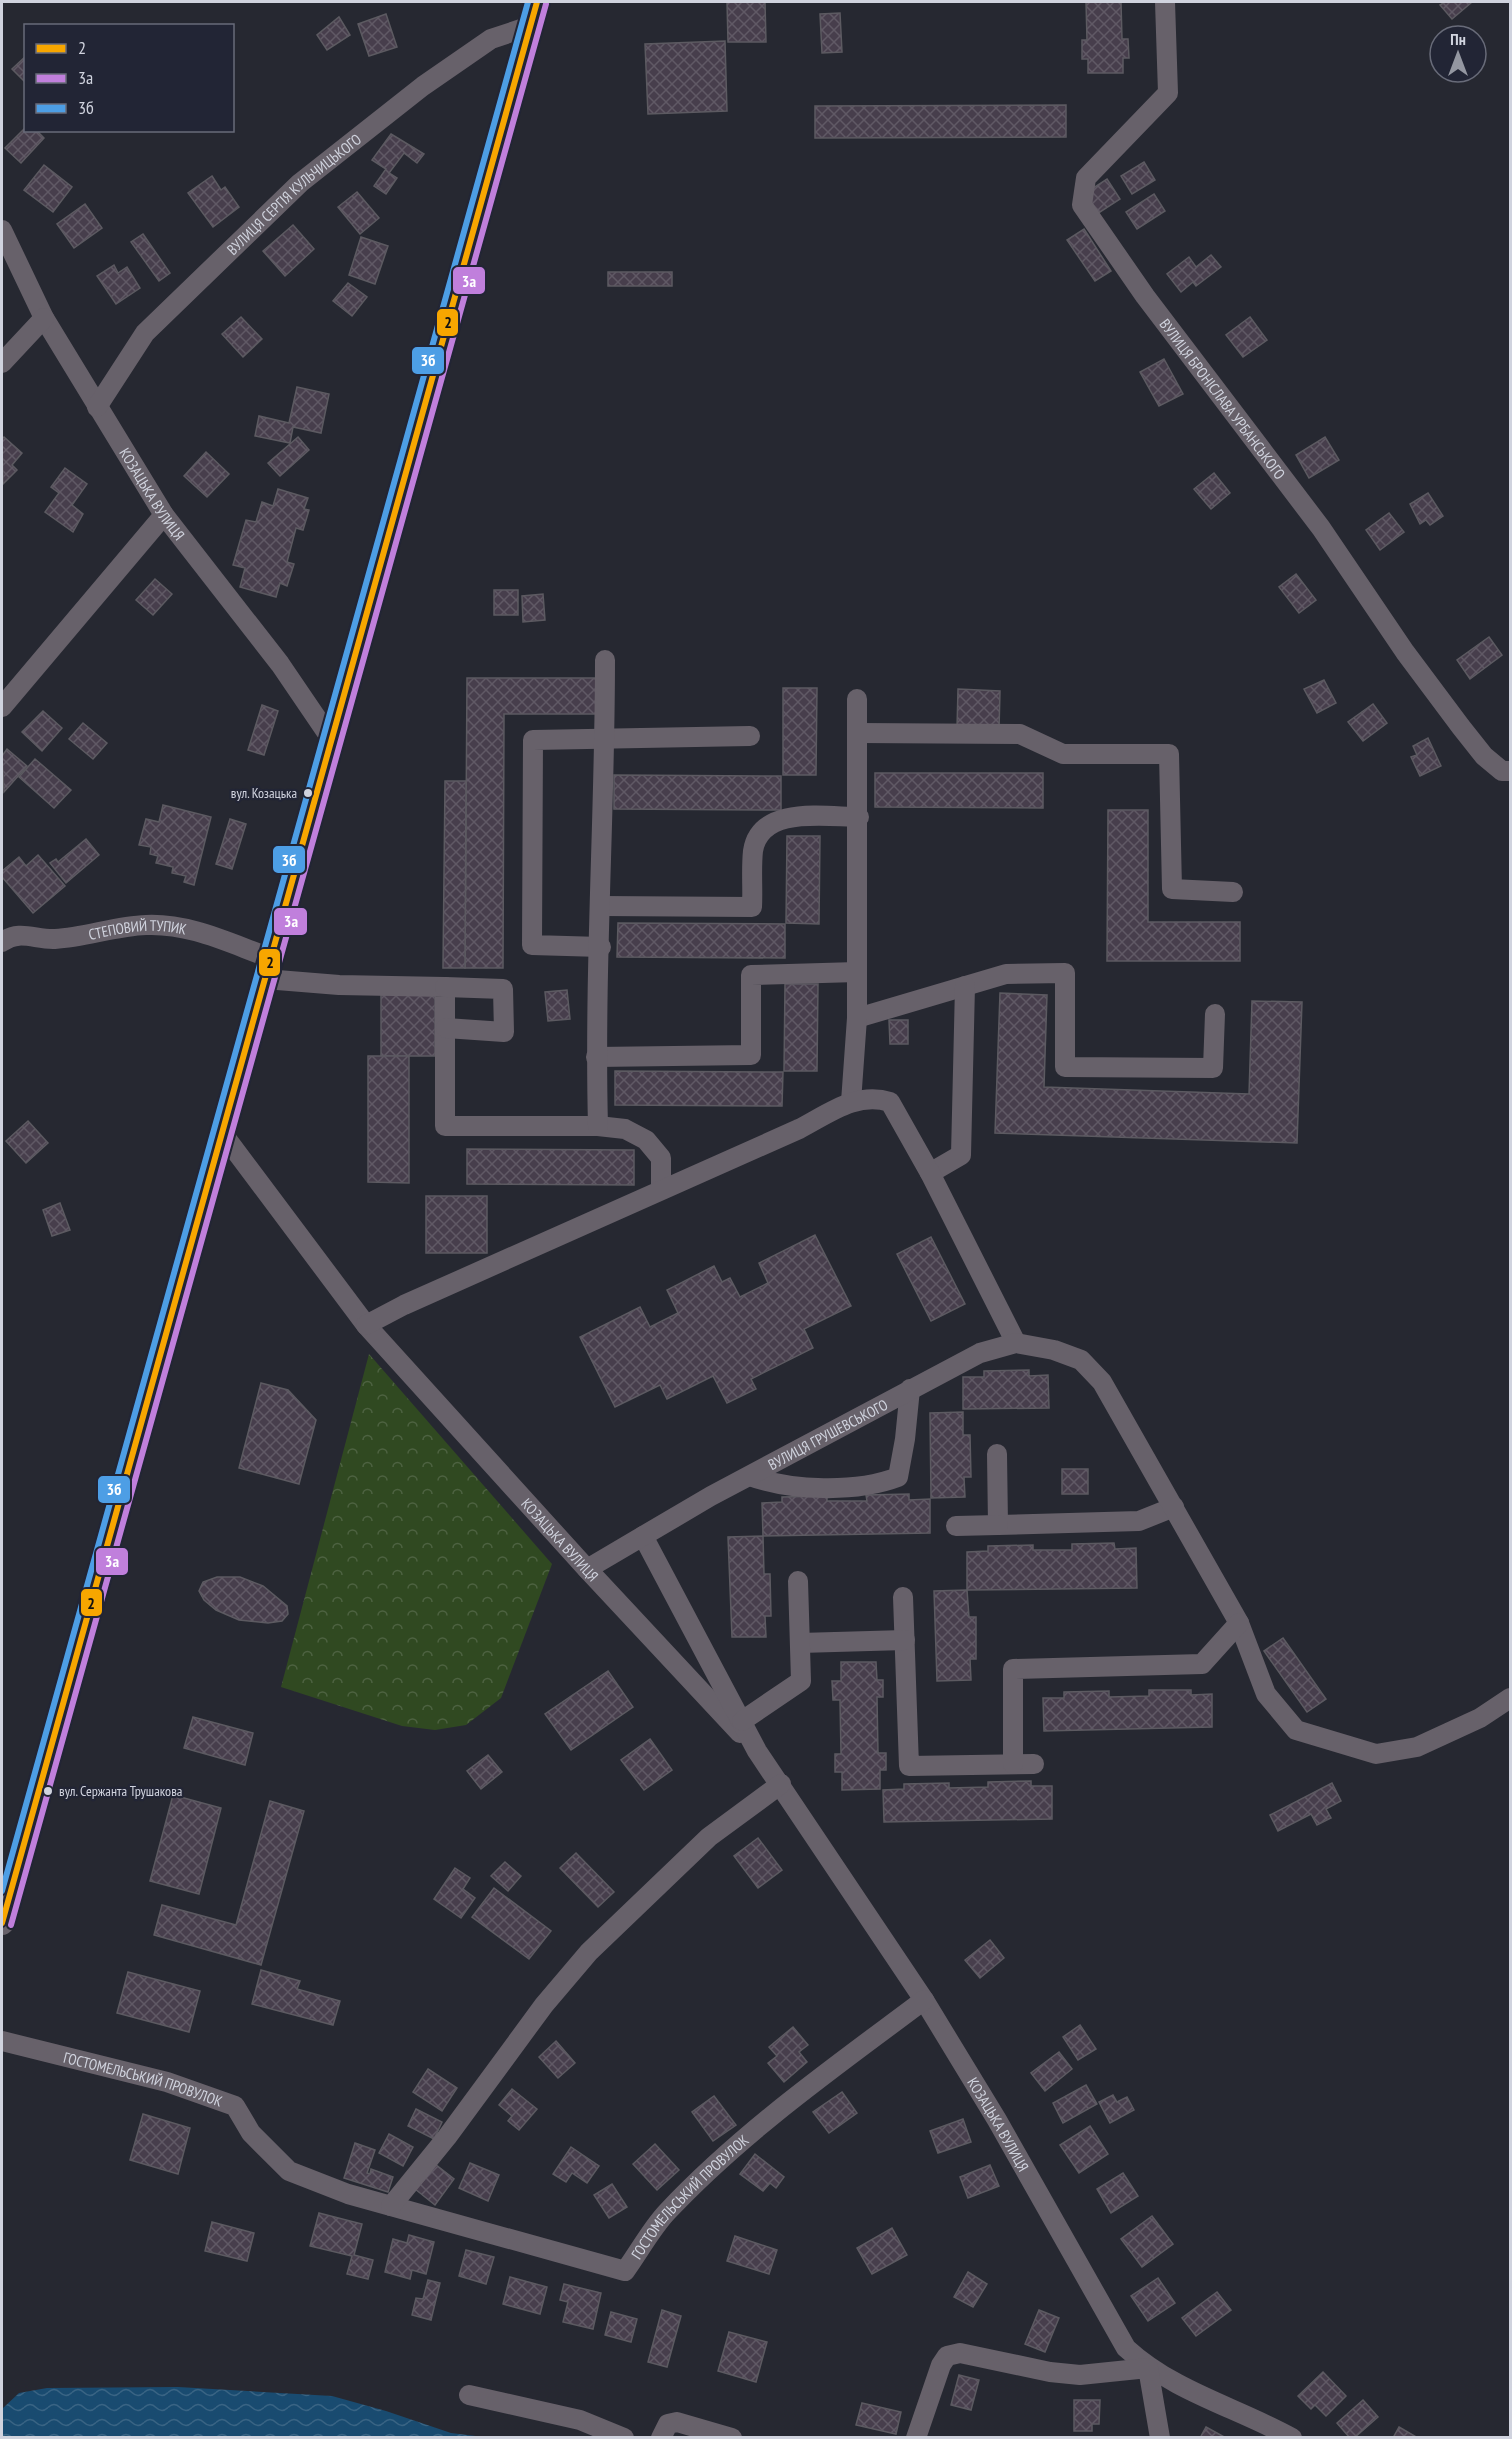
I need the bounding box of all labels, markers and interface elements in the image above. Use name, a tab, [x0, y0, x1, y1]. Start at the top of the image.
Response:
legend	[24, 24, 234, 132]
north arrow	[1428, 24, 1488, 84]
text: Пн	[1450, 29, 1466, 49]
text: 2	[78, 36, 86, 59]
text: 3а	[78, 66, 93, 89]
text: 3б	[78, 96, 94, 119]
street label: ВУЛИЦЯ СЕРГІЯ КУЛЬЧИЦЬКОГО	[222, 129, 365, 259]
line badge: 3а	[452, 266, 486, 295]
text: 3а	[462, 271, 477, 291]
line badge: 2	[436, 308, 459, 337]
text: 2	[444, 312, 452, 332]
street label: ВУЛИЦЯ БРОНІСЛАВА УРБАНСЬКОГО	[1156, 315, 1290, 483]
line badge: 3б	[411, 346, 445, 375]
text: 3б	[421, 350, 435, 370]
street label: КОЗАЦЬКА ВУЛИЦЯ	[116, 444, 189, 544]
place label: вул. Козацька	[231, 784, 297, 802]
marker: вул. Козацька	[302, 787, 314, 799]
line badge: 3б	[272, 845, 306, 874]
text: 3б	[282, 850, 296, 870]
line badge: 3а	[273, 907, 308, 936]
text: 3а	[284, 911, 299, 931]
street label: СТЕПОВИЙ ТУПИК	[87, 915, 189, 943]
line badge: 2	[258, 948, 281, 977]
text: 2	[266, 952, 274, 972]
street label: ВУЛИЦЯ ГРУШЕВСЬКОГО	[765, 1394, 891, 1474]
line badge: 3б	[97, 1475, 131, 1504]
text: 3б	[107, 1479, 121, 1499]
street label: КОЗАЦЬКА ВУЛИЦЯ	[518, 1494, 603, 1585]
line badge: 3а	[95, 1547, 129, 1576]
text: 3а	[105, 1551, 120, 1571]
line badge: 2	[80, 1588, 103, 1617]
text: 2	[87, 1593, 95, 1613]
place label: вул. Сержанта Трушакова	[59, 1782, 182, 1800]
marker: вул. Сержанта Трушакова	[42, 1785, 54, 1797]
street label: ГОСТОМЕЛЬСЬКИЙ ПРОВУЛОК	[62, 2047, 226, 2111]
street label: КОЗАЦЬКА ВУЛИЦЯ	[964, 2074, 1033, 2175]
street label: ГОСТОМЕЛЬСЬКИЙ ПРОВУЛОК	[627, 2130, 753, 2262]

